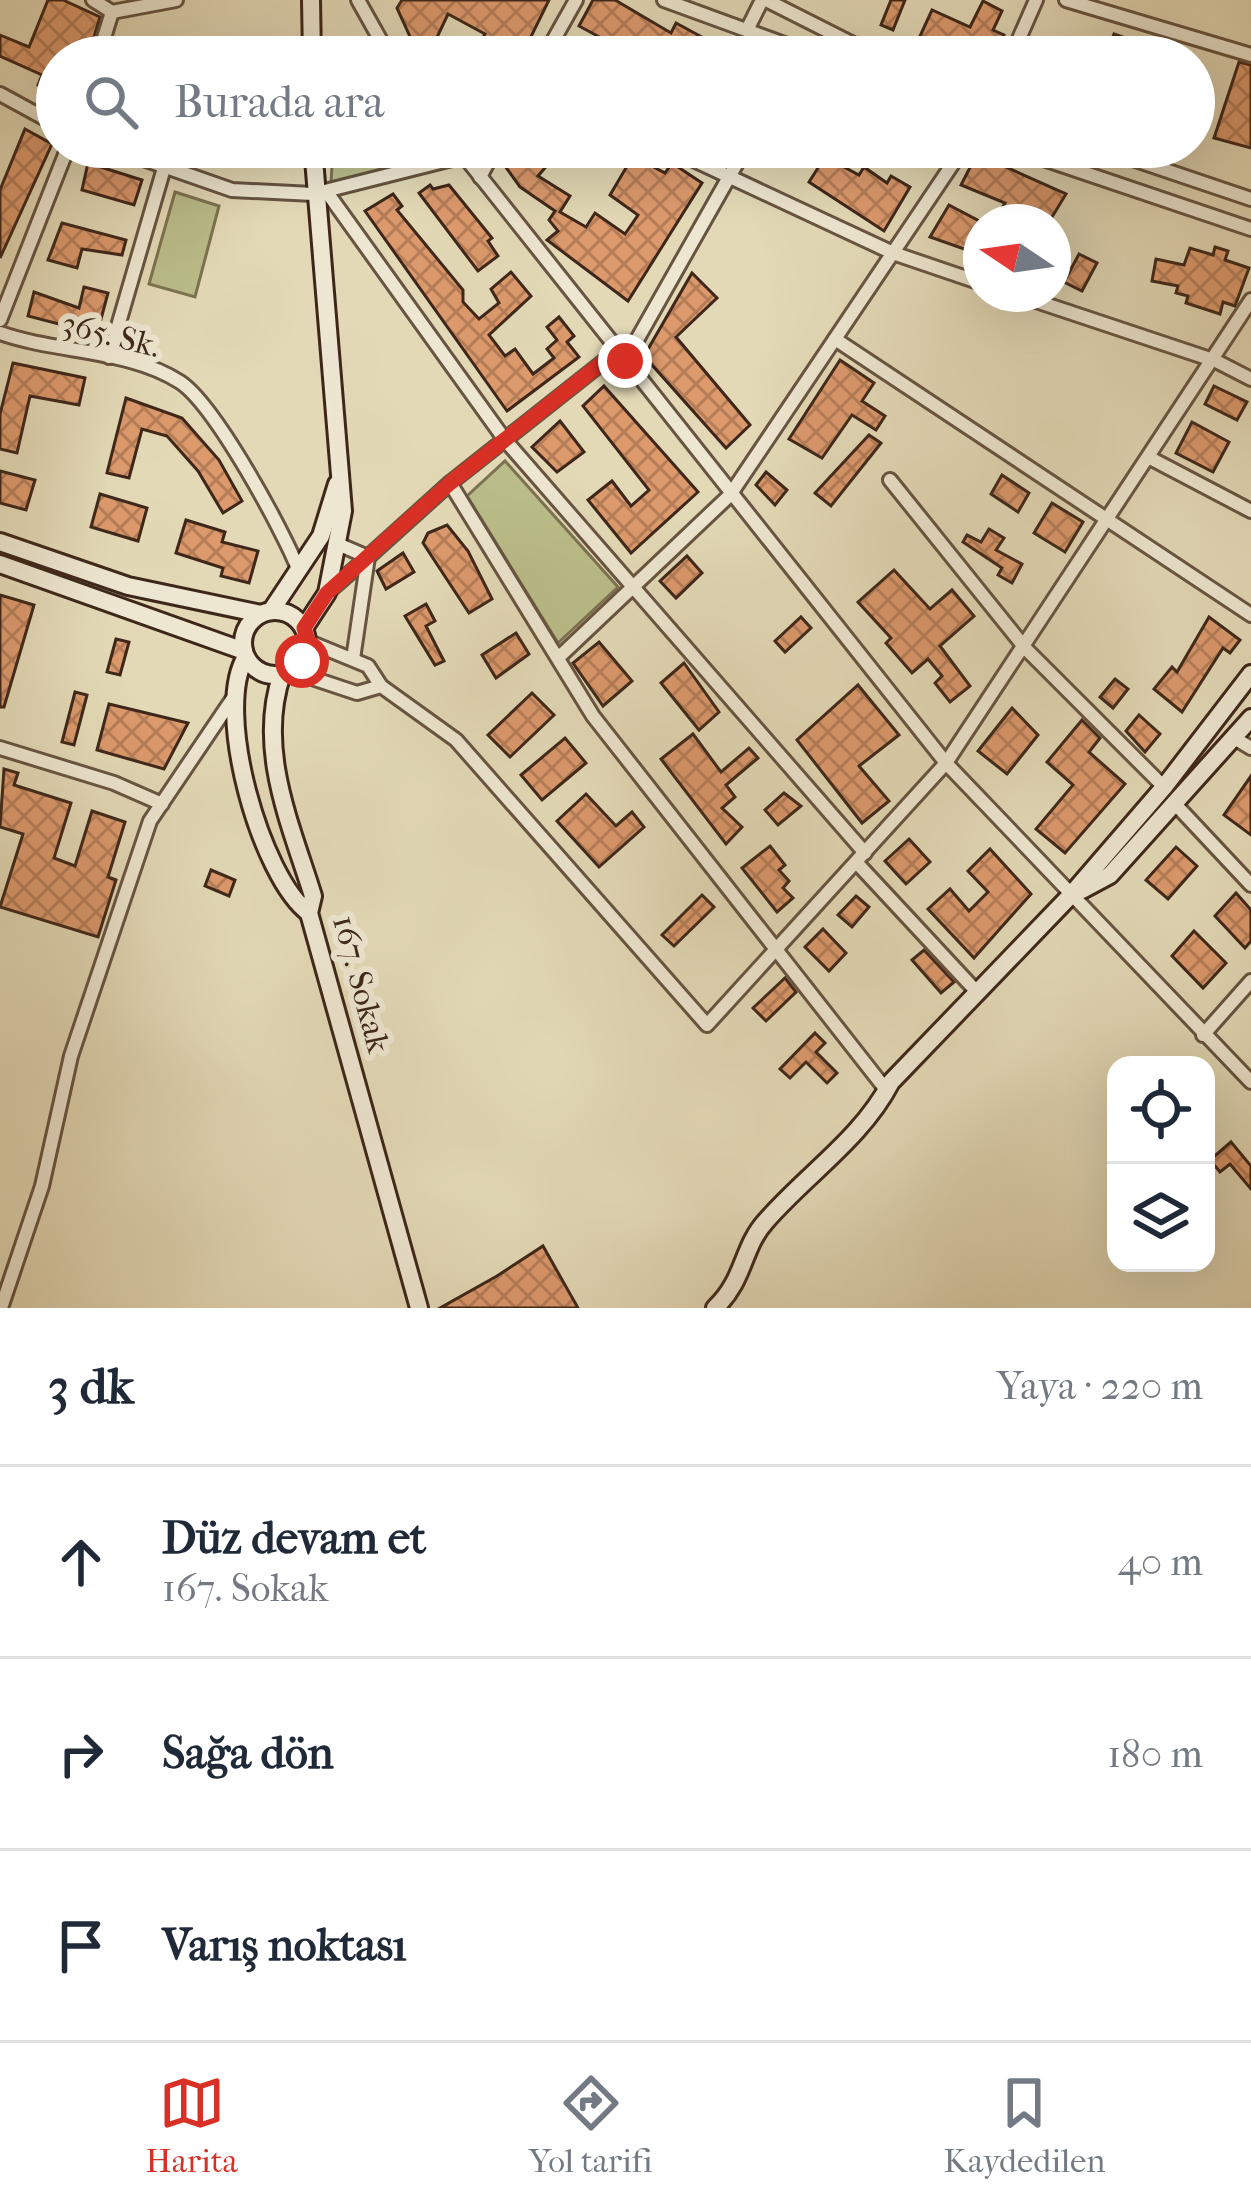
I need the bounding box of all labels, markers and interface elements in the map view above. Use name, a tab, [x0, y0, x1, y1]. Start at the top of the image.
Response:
search box	[36, 36, 1215, 168]
icon: search	[78, 69, 144, 135]
text: Burada ara	[174, 76, 384, 129]
north arrow	[963, 204, 1071, 312]
street label: 365. Sk.	[58, 304, 164, 366]
route end	[598, 334, 652, 388]
route start	[275, 634, 329, 688]
street label: 167. Sokak	[324, 911, 398, 1058]
map controls	[1107, 1056, 1215, 1272]
button: locate	[1107, 1056, 1215, 1164]
button: layers	[1107, 1164, 1215, 1272]
text: 3 dk	[48, 1356, 134, 1416]
text: Yaya · 220 m	[997, 1363, 1203, 1409]
text: Düz devam et	[162, 1512, 426, 1565]
icon: ahead	[48, 1529, 114, 1595]
text: 40 m	[1118, 1539, 1203, 1585]
text: 167. Sokak	[162, 1565, 328, 1611]
icon: right	[48, 1721, 114, 1787]
text: Sağa dön	[162, 1727, 334, 1780]
text: 180 m	[1107, 1731, 1203, 1777]
icon: arrive	[48, 1913, 114, 1979]
text: Varış noktası	[162, 1919, 406, 1972]
tab: Harita	[146, 2070, 238, 2181]
tab: Yol tarifi	[529, 2070, 652, 2181]
tab: Kaydedilen	[944, 2070, 1105, 2181]

